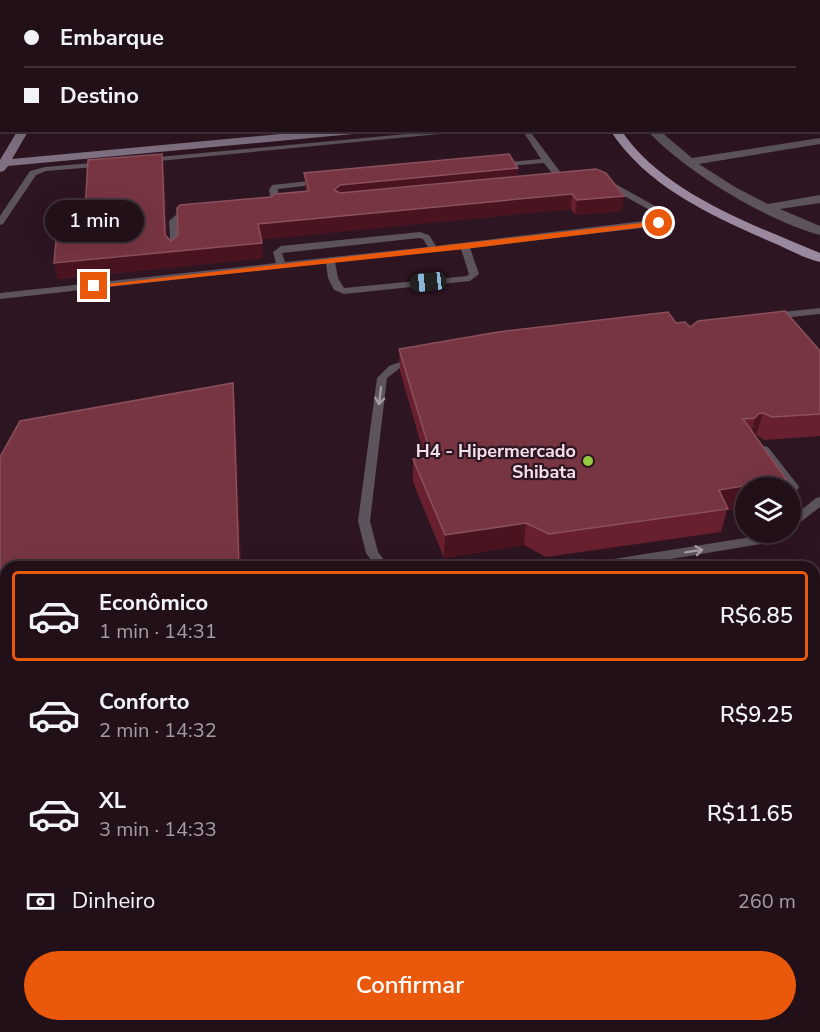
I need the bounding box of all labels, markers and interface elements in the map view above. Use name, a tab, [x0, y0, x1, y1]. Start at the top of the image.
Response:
text: Embarque	[60, 23, 164, 53]
text: Destino	[60, 81, 139, 111]
callout: 1 min	[44, 199, 144, 241]
text: 1 min	[69, 207, 120, 234]
route start	[645, 209, 672, 236]
car	[409, 271, 447, 293]
route end	[80, 272, 107, 299]
one-way arrow	[374, 385, 385, 405]
place label: H4 - Hipermercado Shibata	[416, 439, 576, 484]
marker: H4 - Hipermercado Shibata	[581, 454, 595, 468]
map controls	[735, 477, 801, 543]
button: layers	[735, 477, 801, 543]
one-way arrow	[683, 545, 703, 556]
text: Econômico	[99, 588, 208, 618]
icon: car	[27, 589, 81, 643]
text: R$6.85	[720, 601, 793, 631]
text: 1 min · 14:31	[99, 618, 217, 645]
text: Conforto	[99, 687, 189, 717]
icon: car	[27, 688, 81, 742]
text: R$9.25	[720, 700, 793, 730]
text: 2 min · 14:32	[99, 717, 217, 744]
text: XL	[99, 786, 126, 816]
icon: car	[27, 787, 81, 841]
text: R$11.65	[707, 799, 793, 829]
text: 3 min · 14:33	[99, 816, 217, 843]
icon: cash	[24, 885, 57, 918]
text: Dinheiro	[72, 886, 155, 916]
text: 260 m	[738, 888, 796, 915]
button: Confirmar	[24, 951, 796, 1020]

